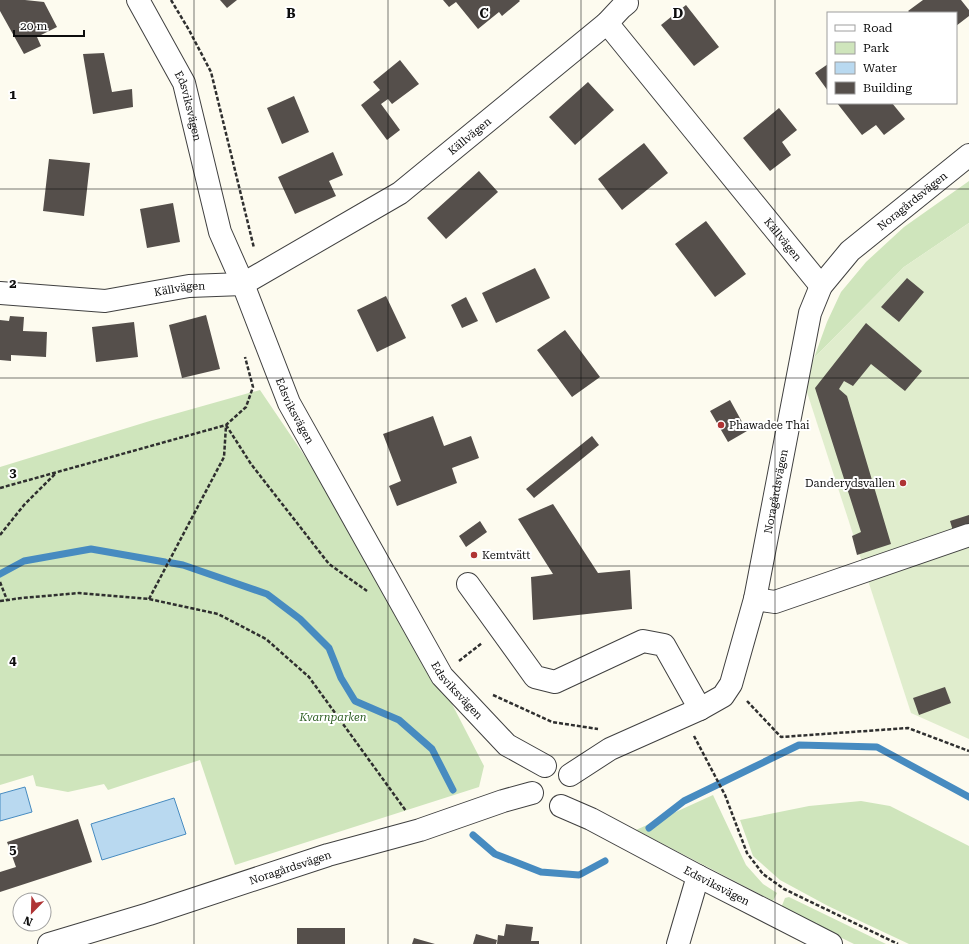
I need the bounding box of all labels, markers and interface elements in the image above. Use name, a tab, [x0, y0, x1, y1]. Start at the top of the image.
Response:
text: B	[286, 6, 296, 21]
text: C	[479, 6, 489, 21]
text: D	[673, 6, 683, 21]
scale bar	[14, 12, 84, 38]
legend	[827, 12, 957, 104]
text: 20 m	[20, 19, 47, 33]
text: Road	[863, 21, 893, 35]
text: Park	[863, 41, 890, 55]
text: Water	[863, 61, 897, 75]
street label: Edsviksvägen	[172, 69, 204, 142]
text: Building	[863, 81, 912, 95]
text: 1	[9, 87, 17, 102]
street label: Källvägen	[446, 115, 494, 158]
street label: Noragårdsvägen	[875, 169, 950, 233]
street label: Källvägen	[761, 215, 804, 264]
text: 2	[9, 276, 17, 291]
street label: Källvägen	[153, 279, 206, 299]
street label: Edsviksvägen	[273, 376, 317, 446]
place label: Phawadee Thai	[729, 419, 810, 432]
marker: Phawadee Thai	[716, 420, 726, 430]
street label: Noragårdsvägen	[762, 448, 791, 535]
text: 3	[9, 465, 17, 480]
place label: Danderydsvallen	[805, 477, 895, 490]
marker: Danderydsvallen	[898, 478, 908, 488]
place label: Kemtvätt	[482, 549, 530, 562]
marker: Kemtvätt	[469, 550, 479, 560]
text: 4	[9, 653, 17, 668]
street label: Edsviksvägen	[428, 659, 485, 722]
park label: Kvarnparken	[299, 711, 367, 724]
text: 5	[9, 842, 17, 857]
street label: Noragårdsvägen	[248, 848, 333, 888]
street label: Edsviksvägen	[681, 864, 752, 908]
north arrow	[12, 892, 52, 932]
text: N	[21, 913, 35, 928]

